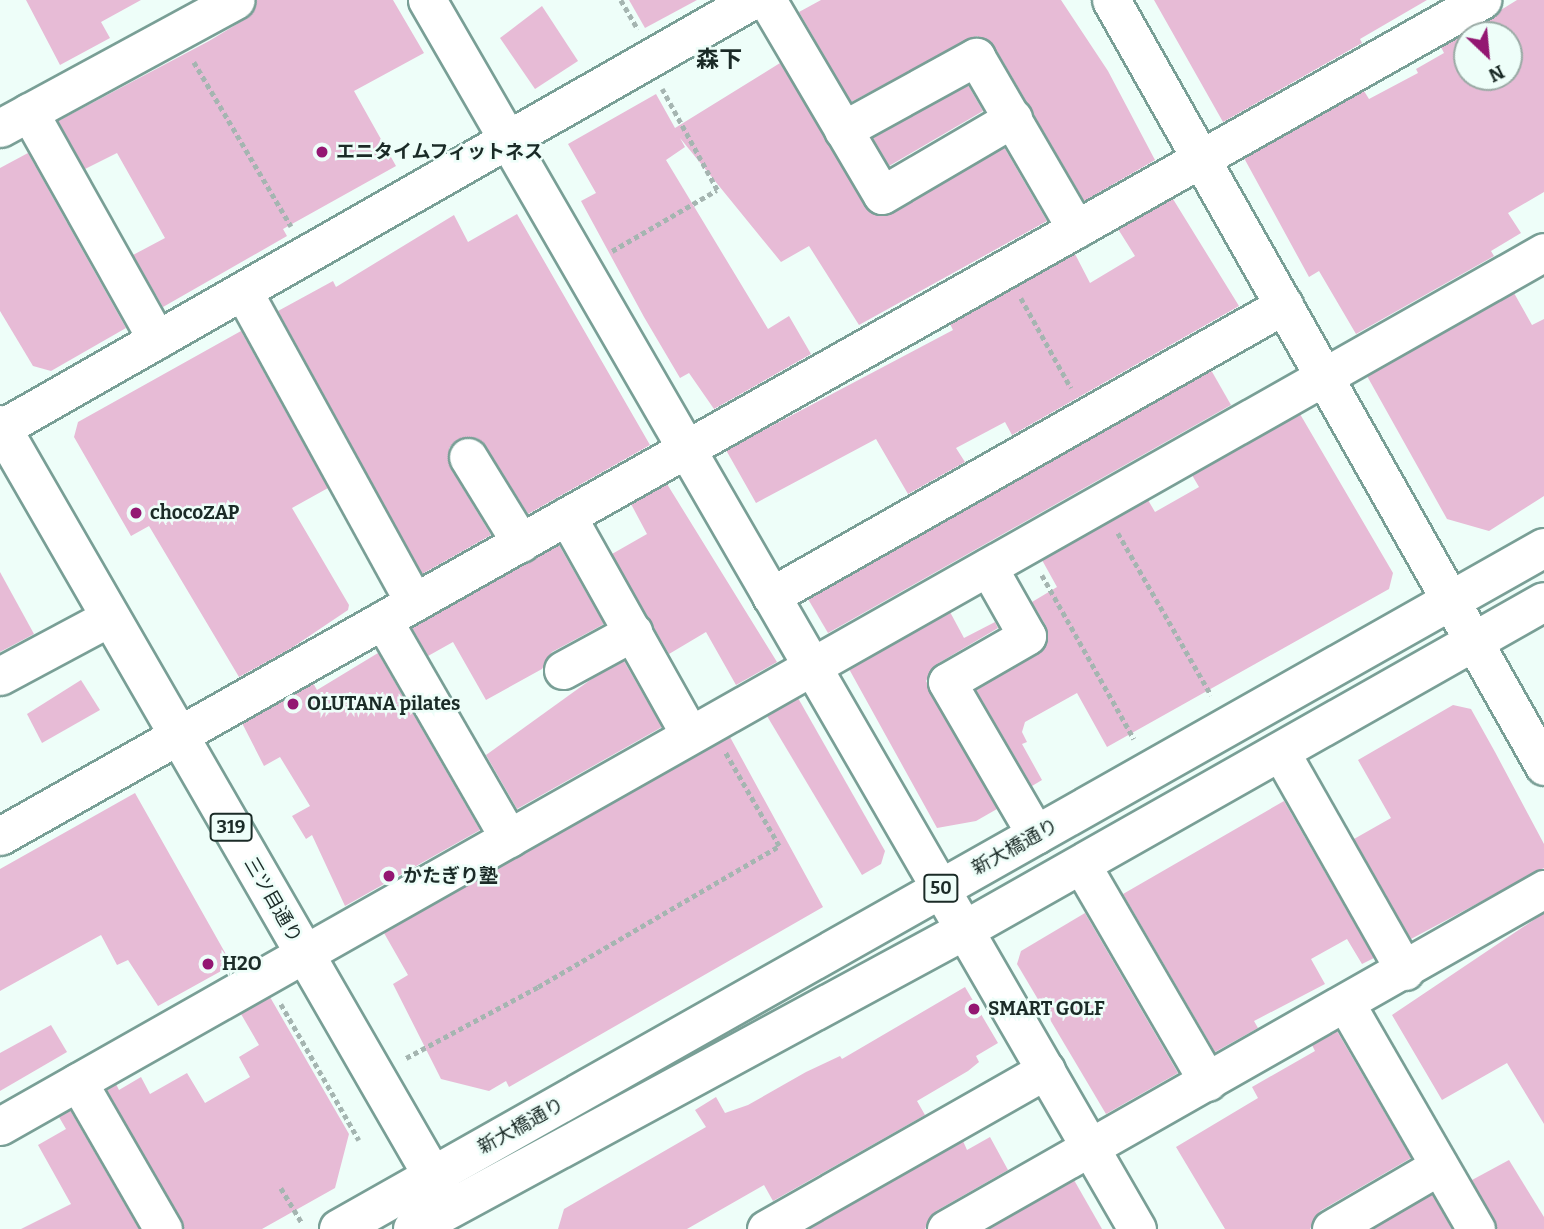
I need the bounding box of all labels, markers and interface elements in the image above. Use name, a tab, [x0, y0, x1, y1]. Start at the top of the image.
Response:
north arrow	[1453, 21, 1523, 91]
district label: 森下	[696, 45, 742, 73]
text: N	[1485, 60, 1508, 87]
place label: エニタイムフィットネス	[336, 141, 545, 163]
marker: エニタイムフィットネス	[314, 144, 330, 160]
place label: chocoZAP	[150, 502, 239, 524]
marker: chocoZAP	[128, 505, 144, 521]
place label: OLUTANA pilates	[307, 693, 460, 715]
marker: OLUTANA pilates	[285, 696, 301, 712]
road number: 319	[208, 812, 254, 842]
street label: 新大橋通り	[968, 814, 1062, 880]
street label: 三ツ目通り	[239, 853, 307, 947]
place label: かたぎり塾	[403, 865, 498, 887]
marker: かたぎり塾	[381, 868, 397, 884]
road number: 50	[922, 874, 960, 903]
place label: H2O	[222, 953, 262, 975]
marker: H2O	[200, 956, 216, 972]
place label: SMART GOLF	[988, 998, 1105, 1020]
marker: SMART GOLF	[966, 1001, 982, 1017]
street label: 新大橋通り	[474, 1093, 568, 1159]

